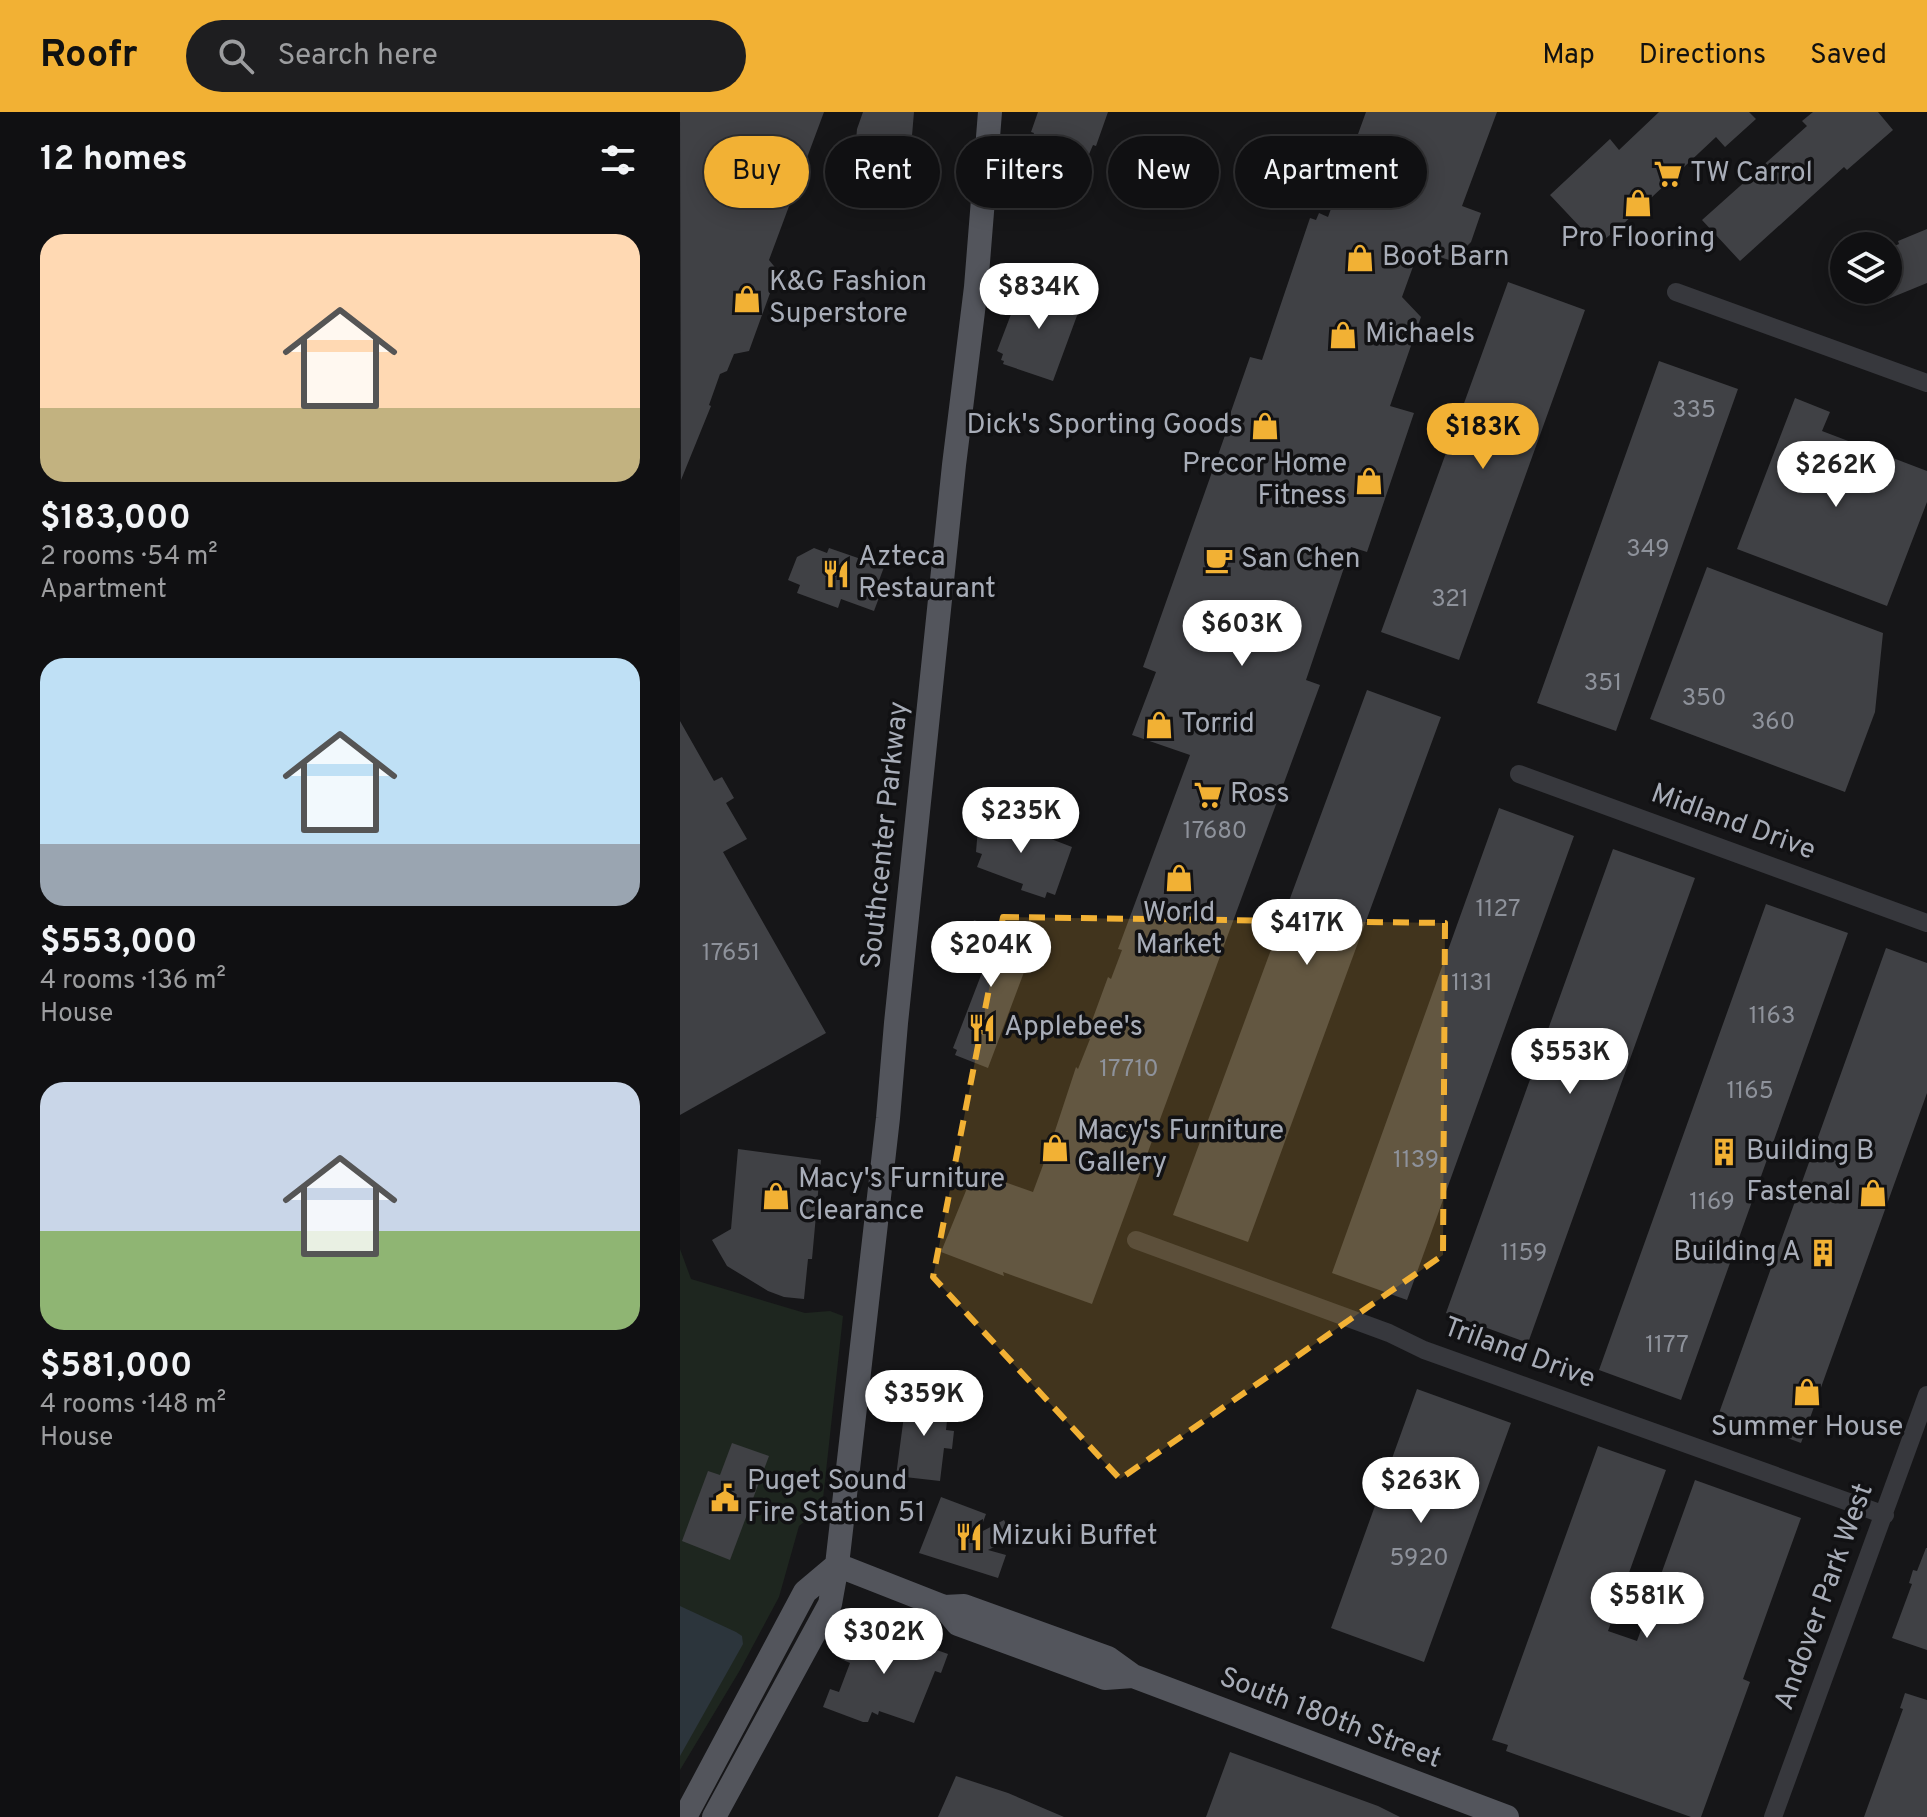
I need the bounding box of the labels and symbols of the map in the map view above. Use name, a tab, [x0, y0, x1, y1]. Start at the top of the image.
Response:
place label: TW Carrol	[1690, 156, 1813, 192]
supermarket icon: TW Carrol	[1653, 159, 1683, 189]
shop icon: Pro Flooring	[1623, 188, 1653, 218]
place label: Pro Flooring	[1561, 221, 1715, 257]
place label: Boot Barn	[1382, 240, 1509, 276]
shop icon: Boot Barn	[1345, 243, 1375, 273]
pin: $834K	[983, 263, 1095, 331]
place label: K&G Fashion Superstore	[769, 265, 927, 333]
shop icon: K&G Fashion Superstore	[732, 284, 762, 314]
place label: Michaels	[1365, 317, 1475, 353]
shop icon: Michaels	[1328, 320, 1358, 350]
house number: 335	[1672, 396, 1716, 426]
pin: $183K	[1427, 403, 1539, 471]
place label: Dick's Sporting Goods	[966, 408, 1243, 444]
shop icon: Dick's Sporting Goods	[1250, 411, 1280, 441]
pin: $262K	[1780, 441, 1892, 509]
place label: Precor Home Fitness	[1182, 447, 1347, 515]
shop icon: Precor Home Fitness	[1354, 466, 1384, 496]
house number: 349	[1626, 535, 1670, 565]
place label: Azteca Restaurant	[858, 540, 996, 608]
place label: San Chen	[1241, 542, 1361, 578]
cafe icon: San Chen	[1204, 545, 1234, 575]
restaurant icon: Azteca Restaurant	[821, 559, 851, 589]
house number: 321	[1431, 585, 1469, 615]
pin: $603K	[1186, 600, 1298, 668]
house number: 351	[1584, 669, 1622, 699]
house number: 350	[1682, 684, 1726, 714]
street label: Southcenter Parkway	[854, 700, 918, 970]
place label: Torrid	[1181, 707, 1255, 743]
house number: 360	[1751, 708, 1795, 738]
shop icon: Torrid	[1144, 710, 1174, 740]
place label: Ross	[1230, 777, 1290, 813]
street label: Midland Drive	[1646, 777, 1820, 869]
supermarket icon: Ross	[1193, 780, 1223, 810]
pin: $235K	[965, 787, 1077, 855]
house number: 17680	[1183, 817, 1247, 847]
shop icon: World Market	[1164, 863, 1194, 893]
house number: 1127	[1476, 895, 1520, 925]
place label: World Market	[1136, 896, 1222, 964]
pin: $417K	[1251, 899, 1363, 967]
pin: $204K	[935, 921, 1047, 989]
house number: 17651	[702, 939, 760, 969]
house number: 1131	[1451, 969, 1493, 999]
house number: 1163	[1749, 1002, 1795, 1032]
place label: Applebee's	[1004, 1010, 1143, 1046]
restaurant icon: Applebee's	[967, 1013, 997, 1043]
pin: $553K	[1514, 1028, 1626, 1096]
house number: 17710	[1099, 1055, 1159, 1085]
house number: 1165	[1726, 1077, 1774, 1107]
place label: Macy's Furniture Gallery	[1077, 1114, 1284, 1182]
shop icon: Macy's Furniture Gallery	[1040, 1133, 1070, 1163]
place label: Building B	[1746, 1134, 1874, 1170]
building icon: Building B	[1709, 1137, 1739, 1167]
house number: 1139	[1393, 1146, 1439, 1176]
place label: Macy's Furniture Clearance	[798, 1162, 1005, 1230]
place label: Fastenal	[1746, 1175, 1851, 1211]
shop icon: Fastenal	[1858, 1178, 1888, 1208]
shop icon: Macy's Furniture Clearance	[761, 1181, 791, 1211]
house number: 1169	[1689, 1188, 1735, 1218]
place label: Building A	[1673, 1235, 1801, 1271]
building icon: Building A	[1808, 1238, 1838, 1268]
house number: 1159	[1501, 1239, 1547, 1269]
street label: Triland Drive	[1438, 1310, 1600, 1398]
house number: 1177	[1645, 1331, 1689, 1361]
pin: $359K	[868, 1370, 980, 1438]
shop icon: Summer House	[1792, 1377, 1822, 1407]
place label: Summer House	[1711, 1410, 1903, 1446]
pin: $263K	[1365, 1457, 1477, 1525]
place label: Puget Sound Fire Station 51	[747, 1464, 926, 1532]
street label: Andover Park West	[1767, 1479, 1883, 1715]
public building icon: Puget Sound Fire Station 51	[710, 1483, 740, 1513]
place label: Mizuki Buffet	[991, 1519, 1157, 1555]
restaurant icon: Mizuki Buffet	[954, 1522, 984, 1552]
house number: 5920	[1389, 1544, 1449, 1574]
pin: $581K	[1591, 1572, 1703, 1640]
pin: $302K	[828, 1608, 940, 1676]
street label: South 180th Street	[1214, 1660, 1446, 1778]

